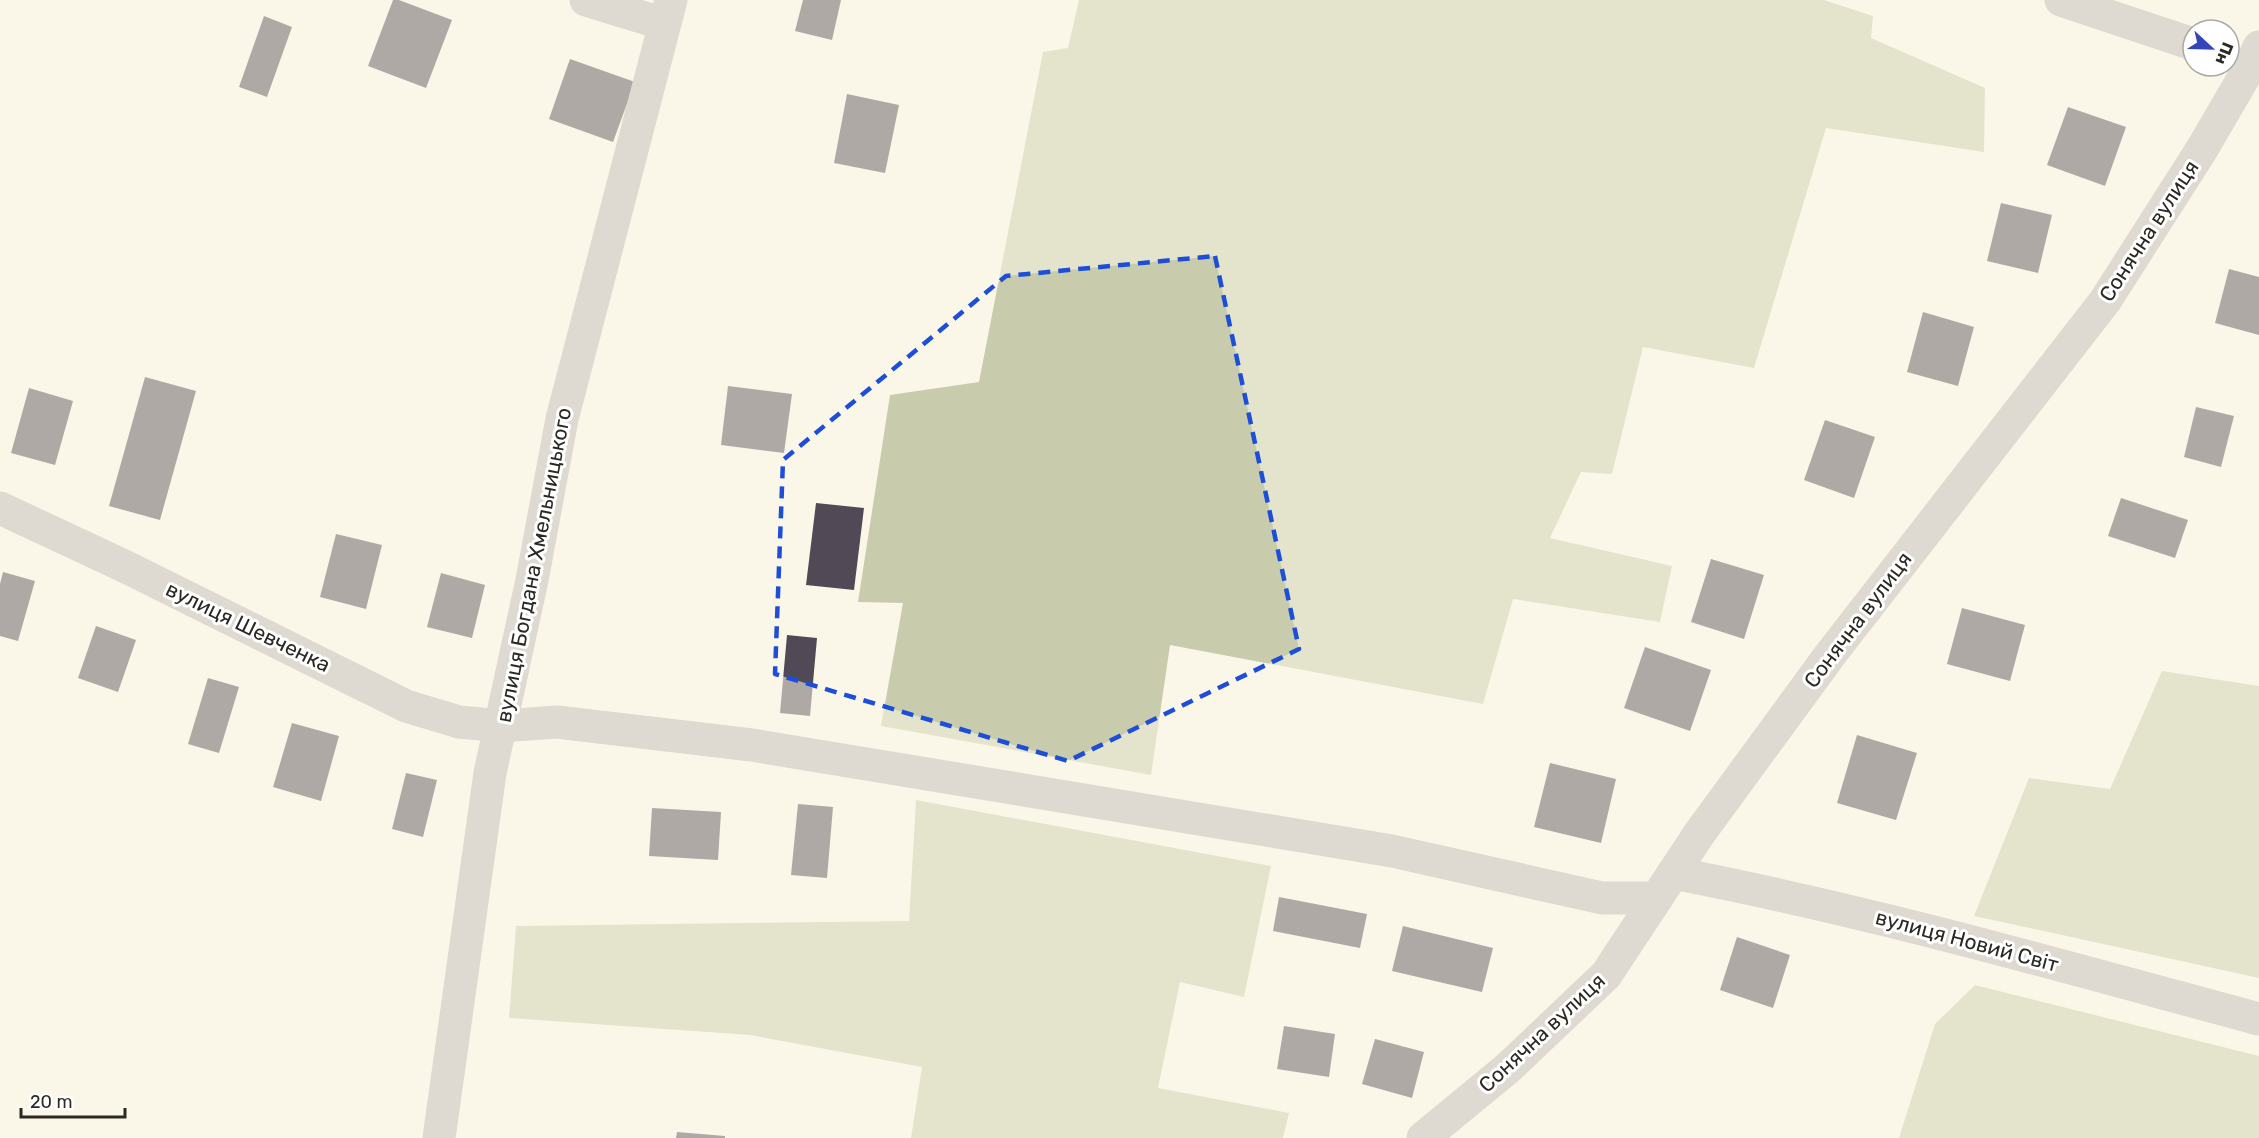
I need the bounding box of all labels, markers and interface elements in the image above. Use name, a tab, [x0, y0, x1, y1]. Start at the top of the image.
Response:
north arrow	[2181, 18, 2241, 78]
text: Пн	[2211, 40, 2237, 67]
street label: Сонячна вулиця	[2094, 155, 2204, 306]
street label: вулиця Богдана Хмельницького	[491, 405, 576, 724]
street label: Сонячна вулиця	[1798, 547, 1917, 692]
street label: вулиця Шевченка	[162, 576, 334, 677]
street label: вулиця Новий Світ	[1873, 904, 2062, 977]
street label: Сонячна вулиця	[1473, 968, 1610, 1097]
scale bar	[21, 1081, 124, 1119]
text: 20 m	[30, 1091, 72, 1113]

